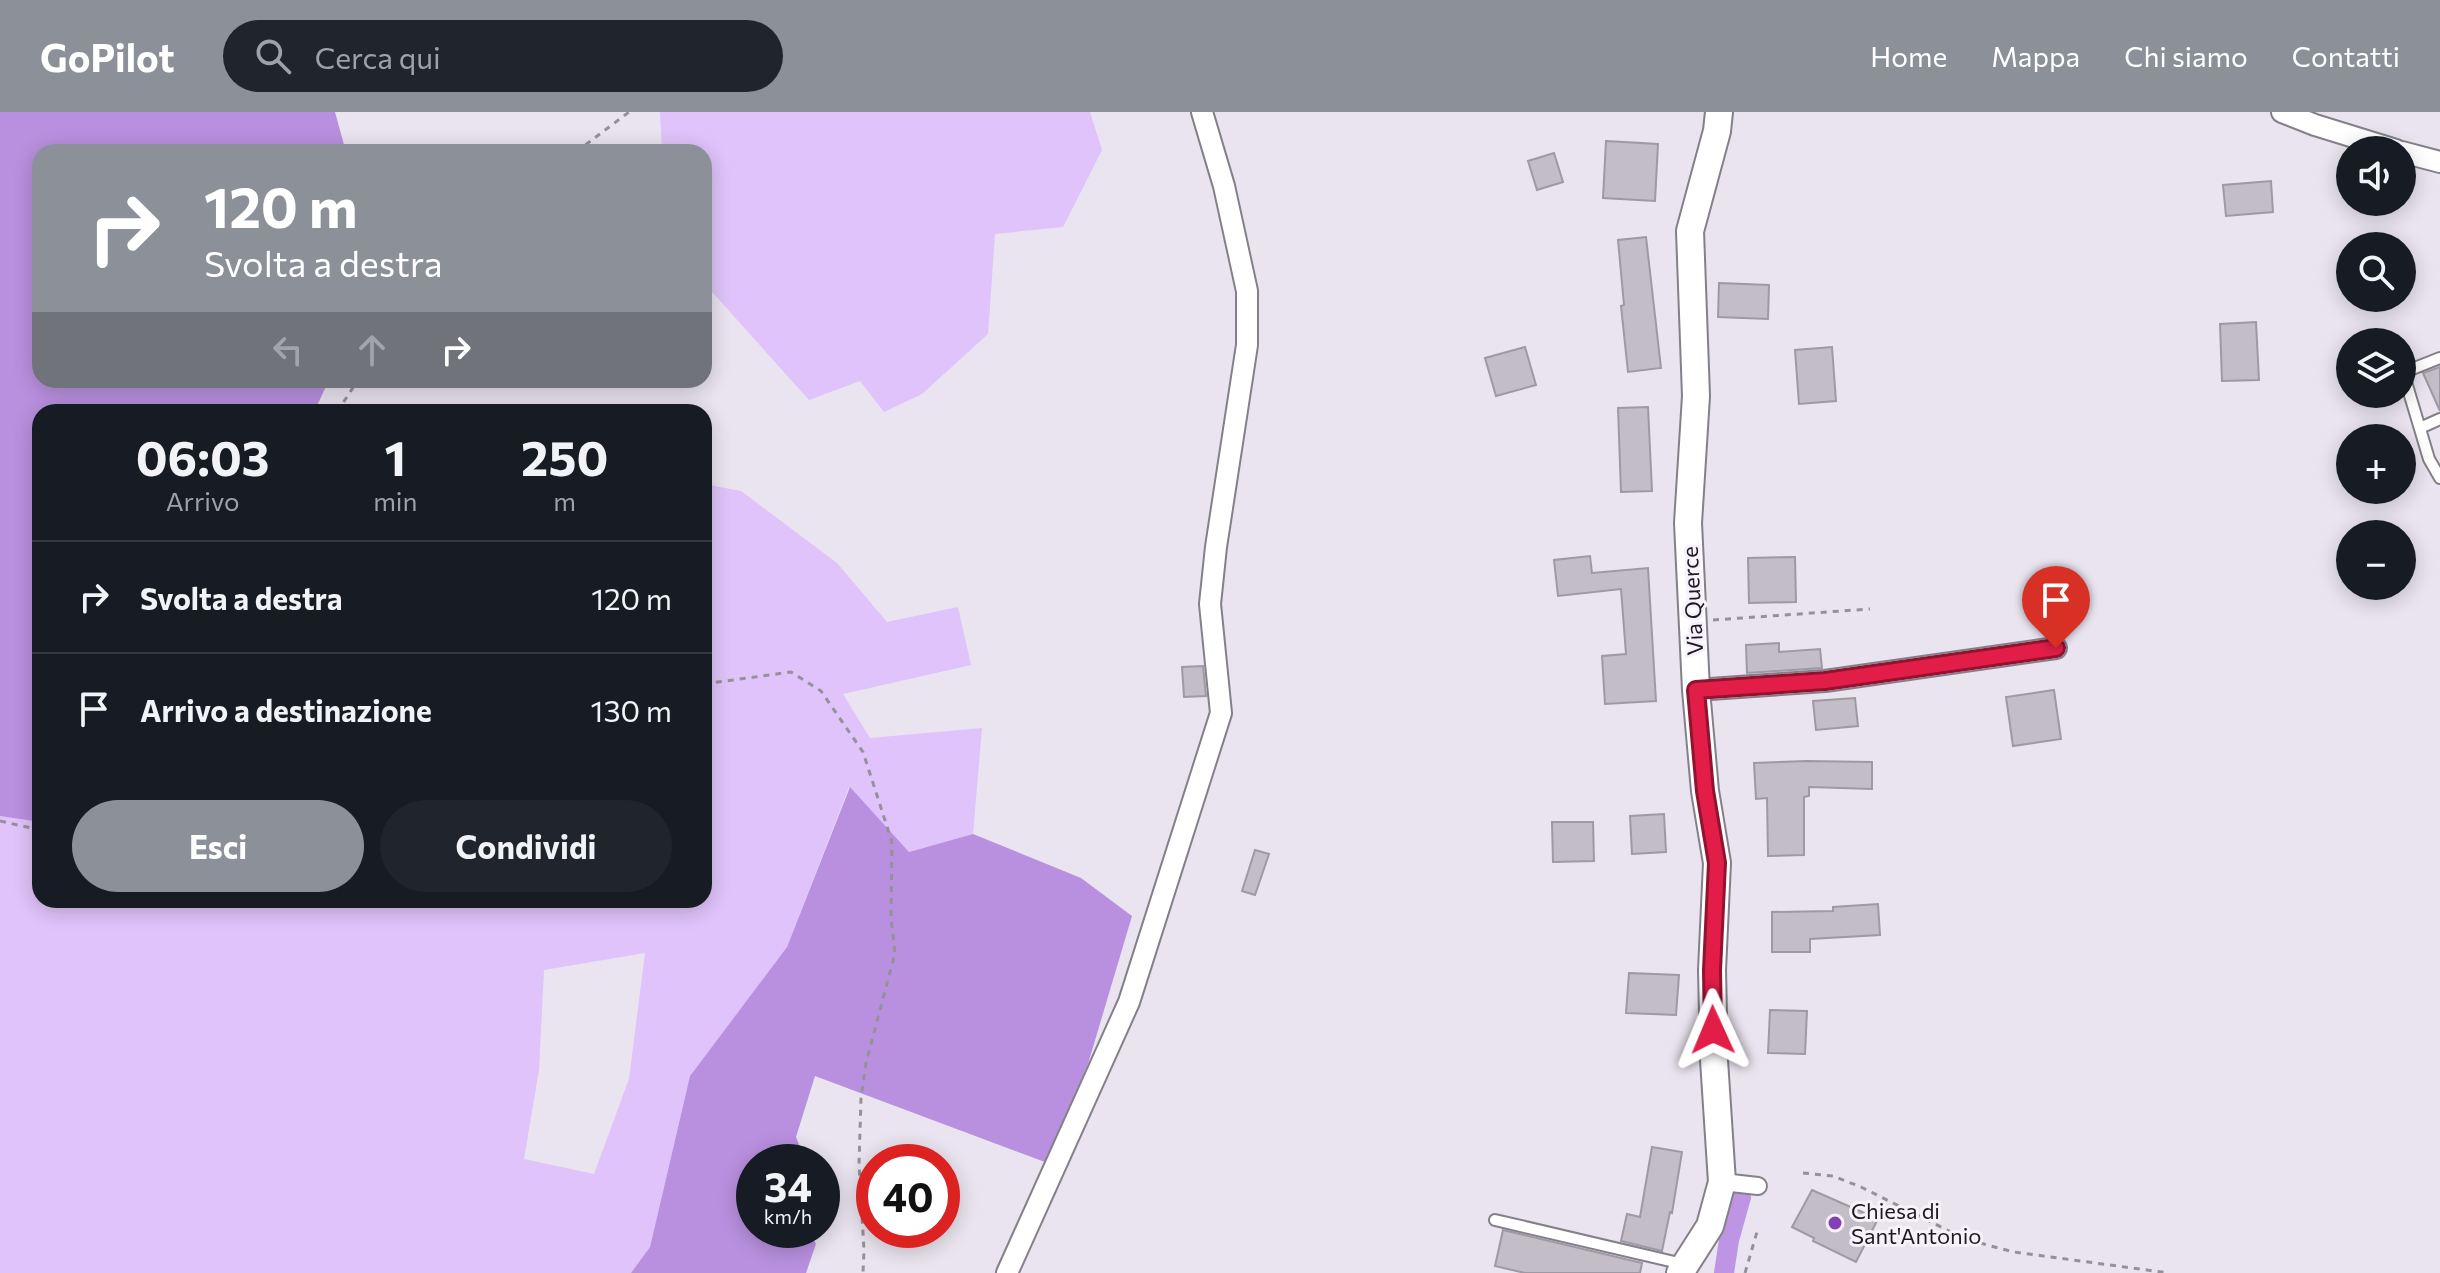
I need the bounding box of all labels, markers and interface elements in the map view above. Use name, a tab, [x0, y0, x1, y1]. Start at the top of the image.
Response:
search box	[223, 20, 783, 92]
text: GoPilot	[40, 33, 175, 80]
icon: search	[251, 34, 295, 78]
text: Cerca qui	[315, 38, 441, 75]
text: Home	[1870, 39, 1947, 73]
text: Mappa	[1991, 39, 2080, 73]
text: Chi siamo	[2124, 39, 2248, 73]
text: Contatti	[2292, 39, 2400, 73]
map controls	[2336, 136, 2416, 600]
button: sound	[2336, 136, 2416, 216]
text: 120 m	[204, 171, 358, 240]
icon: right	[72, 176, 176, 280]
button: search	[2336, 232, 2416, 312]
text: Svolta a destra	[204, 240, 443, 284]
icon: left	[266, 328, 310, 372]
icon: ahead	[350, 328, 394, 372]
icon: right	[434, 328, 478, 372]
button: layers	[2336, 328, 2416, 408]
button: +	[2336, 424, 2416, 504]
text: 06:03	[136, 427, 269, 486]
text: 1	[384, 427, 406, 486]
text: 250	[521, 427, 608, 486]
text: Arrivo	[166, 485, 239, 516]
text: min	[373, 485, 417, 516]
text: m	[553, 485, 576, 516]
button: −	[2336, 520, 2416, 600]
street label: Via Querce	[1676, 546, 1708, 656]
pin	[2022, 566, 2090, 648]
icon: right	[72, 575, 116, 619]
icon: arrive	[2034, 578, 2078, 622]
text: Svolta a destra	[140, 579, 342, 616]
text: 120 m	[591, 579, 672, 616]
icon: arrive	[72, 687, 116, 731]
text: Arrivo a destinazione	[140, 691, 432, 728]
text: 130 m	[591, 691, 672, 728]
button: Esci	[72, 800, 364, 892]
button: Condividi	[380, 800, 672, 892]
position arrow	[1671, 988, 1755, 1072]
speed limit sign: 40	[856, 1144, 960, 1248]
text: 34	[764, 1161, 812, 1210]
place label: Chiesa di Sant'Antonio	[1851, 1197, 1981, 1249]
text: km/h	[764, 1204, 812, 1228]
marker: Chiesa di Sant'Antonio	[1826, 1214, 1844, 1232]

